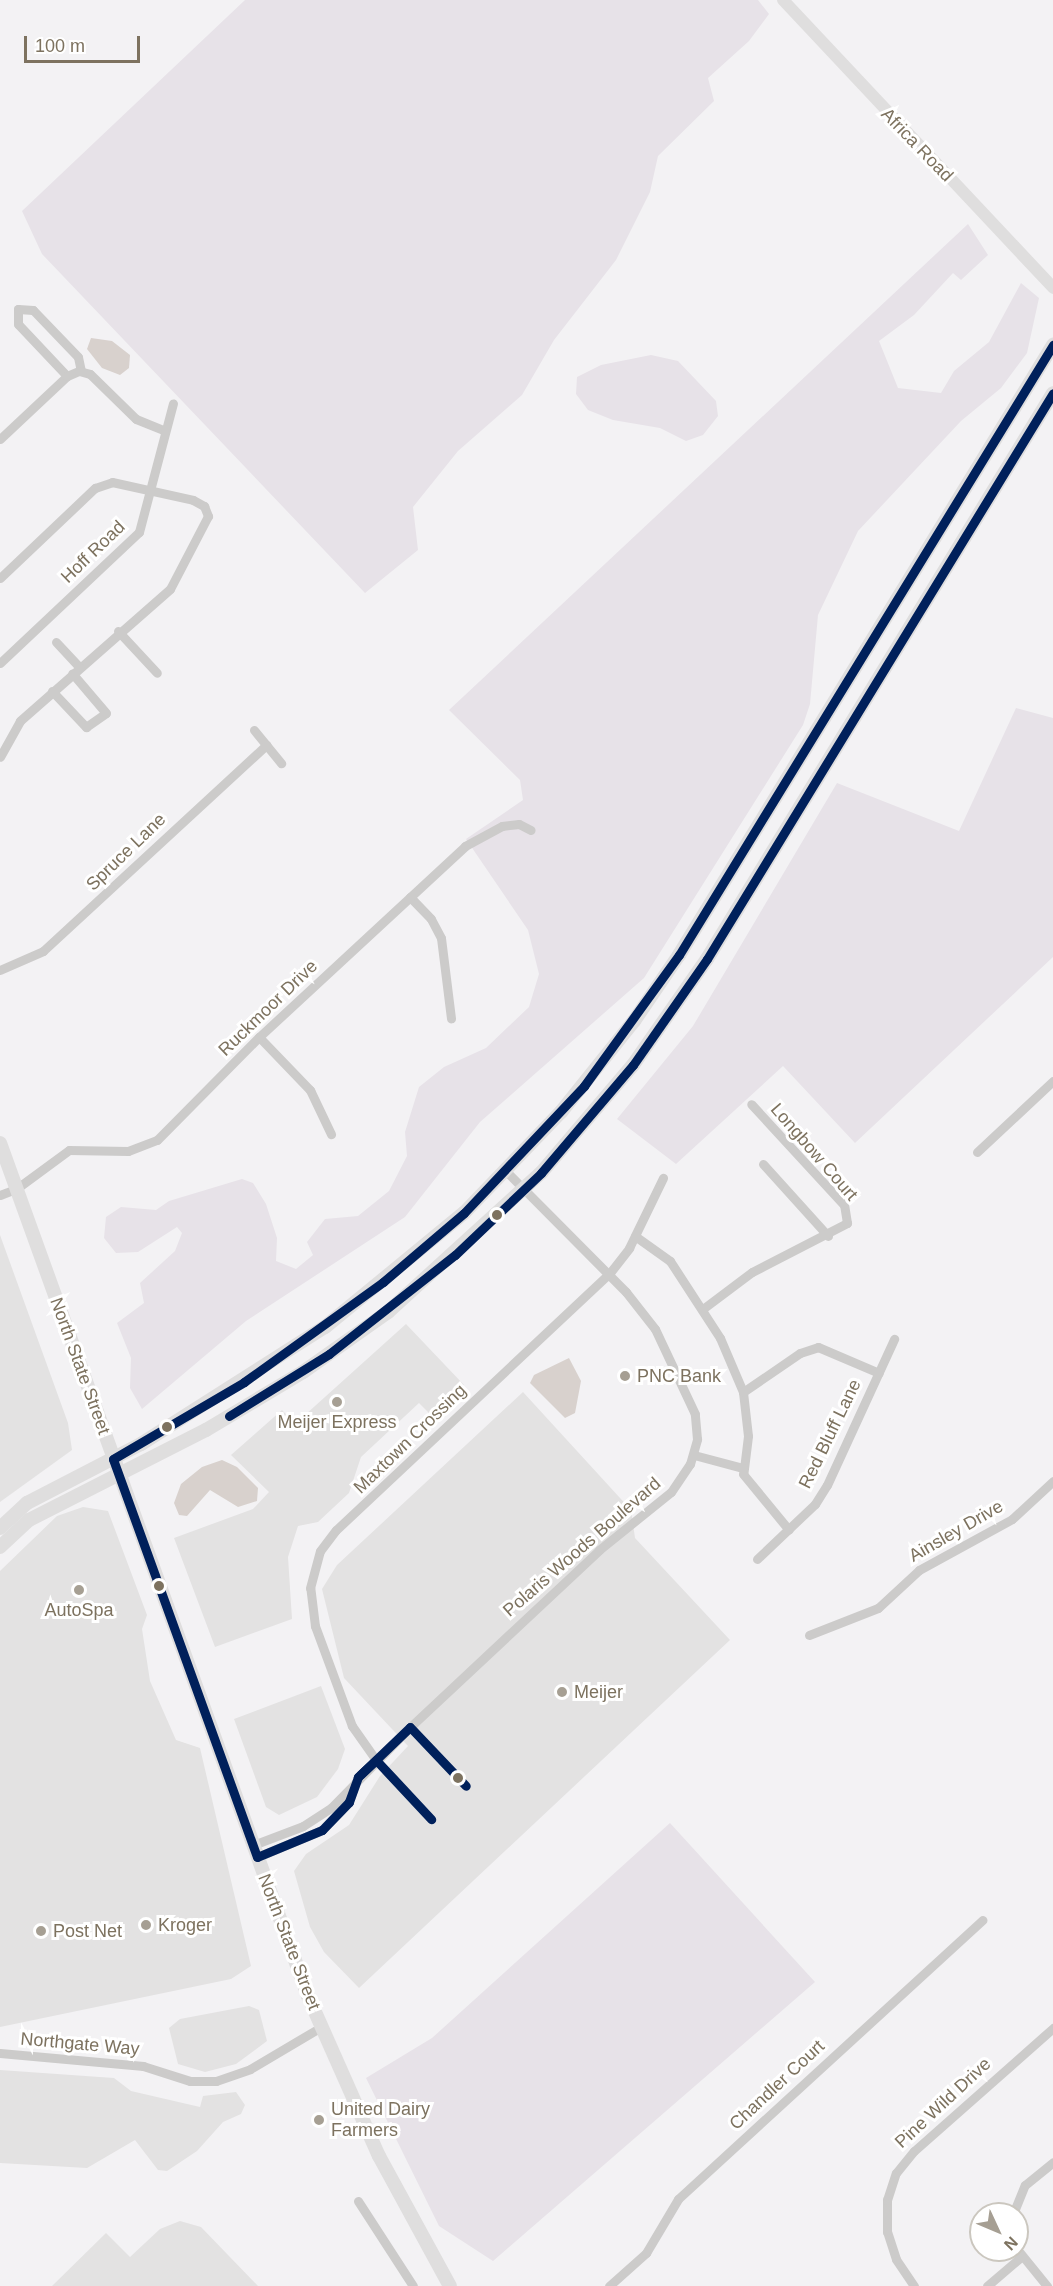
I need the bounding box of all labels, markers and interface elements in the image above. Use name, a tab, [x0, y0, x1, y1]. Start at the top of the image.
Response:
scale bar	[27, 24, 142, 62]
text: 100 m	[35, 36, 85, 56]
street label: Africa Road	[877, 104, 957, 186]
street label: Hoff Road	[56, 516, 130, 588]
street label: Spruce Lane	[82, 809, 170, 895]
street label: Ruckmoor Drive	[214, 955, 322, 1061]
street label: Longbow Court	[766, 1099, 862, 1205]
unlabelled marker	[491, 1209, 503, 1221]
street label: North State Street	[45, 1295, 115, 1437]
place label: PNC Bank	[637, 1365, 721, 1387]
marker: PNC Bank	[618, 1369, 632, 1383]
street label: Red Bluff Lane	[794, 1376, 866, 1492]
street label: Maxtown Crossing	[349, 1380, 471, 1498]
marker: Meijer Express	[330, 1395, 344, 1409]
place label: Meijer Express	[277, 1411, 397, 1433]
unlabelled marker	[161, 1421, 173, 1433]
street label: Polaris Woods Boulevard	[499, 1473, 665, 1621]
street label: Ainsley Drive	[905, 1495, 1007, 1567]
unlabelled marker	[153, 1580, 165, 1592]
marker: AutoSpa	[72, 1583, 86, 1597]
place label: AutoSpa	[44, 1599, 114, 1621]
place label: Meijer	[574, 1681, 623, 1703]
marker: Meijer	[555, 1685, 569, 1699]
unlabelled marker	[452, 1772, 464, 1784]
street label: North State Street	[253, 1871, 325, 2013]
place label: Kroger	[158, 1914, 212, 1936]
marker: Kroger	[139, 1918, 153, 1932]
place label: Post Net	[53, 1920, 122, 1942]
marker: Post Net	[34, 1924, 48, 1938]
street label: Northgate Way	[20, 2028, 140, 2060]
street label: Chandler Court	[725, 2035, 829, 2135]
street label: Pine Wild Drive	[891, 2053, 995, 2153]
place label: United Dairy Farmers	[331, 2099, 430, 2142]
marker: United Dairy Farmers	[312, 2113, 326, 2127]
north arrow	[969, 2202, 1029, 2262]
text: N	[1001, 2233, 1021, 2254]

